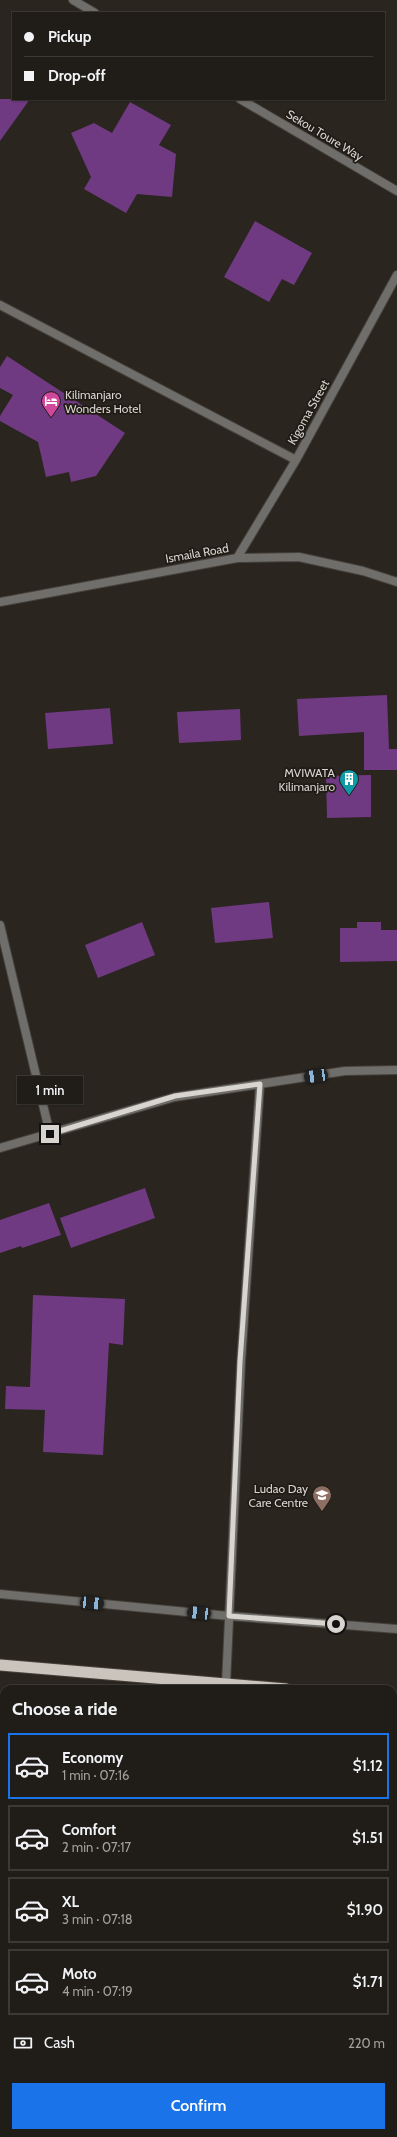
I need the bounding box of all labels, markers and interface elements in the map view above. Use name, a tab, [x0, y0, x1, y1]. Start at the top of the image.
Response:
text: Pickup	[48, 28, 91, 46]
text: Drop-off	[48, 67, 106, 85]
street label: Sekou Toure Way	[284, 106, 366, 164]
street label: Kigoma Street	[284, 377, 332, 447]
place label: Kilimanjaro Wonders Hotel	[65, 387, 141, 416]
hotel icon: Kilimanjaro Wonders Hotel	[40, 390, 62, 418]
street label: Ismaila Road	[164, 540, 230, 566]
place label: MVIWATA Kilimanjaro	[278, 765, 336, 794]
building icon: MVIWATA Kilimanjaro	[338, 768, 360, 796]
car	[303, 1068, 329, 1084]
callout: 1 min	[17, 1076, 83, 1104]
text: 1 min	[35, 1082, 65, 1098]
route end	[41, 1125, 59, 1143]
place label: Ludao Day Care Centre	[249, 1481, 308, 1510]
school or university icon: Ludao Day Care Centre	[311, 1484, 333, 1512]
car	[80, 1596, 104, 1610]
car	[186, 1606, 212, 1620]
route start	[327, 1615, 345, 1633]
text: Choose a ride	[12, 1698, 117, 1720]
icon: car	[14, 1748, 50, 1784]
text: Economy	[62, 1749, 123, 1767]
text: $1.12	[353, 1757, 383, 1775]
text: 1 min · 07:16	[62, 1767, 129, 1783]
icon: car	[14, 1820, 50, 1856]
text: Comfort	[62, 1821, 116, 1839]
text: $1.51	[352, 1829, 383, 1847]
text: 2 min · 07:17	[62, 1839, 131, 1855]
icon: car	[14, 1892, 50, 1928]
text: XL	[62, 1893, 79, 1911]
text: $1.90	[347, 1901, 383, 1919]
text: 3 min · 07:18	[62, 1911, 133, 1927]
icon: car	[14, 1964, 50, 2000]
text: Moto	[62, 1965, 96, 1983]
text: $1.71	[353, 1973, 383, 1991]
text: 4 min · 07:19	[62, 1983, 133, 1999]
icon: cash	[12, 2032, 34, 2054]
text: Cash	[44, 2034, 75, 2052]
text: 220 m	[348, 2035, 385, 2051]
button: Confirm	[12, 2083, 385, 2129]

